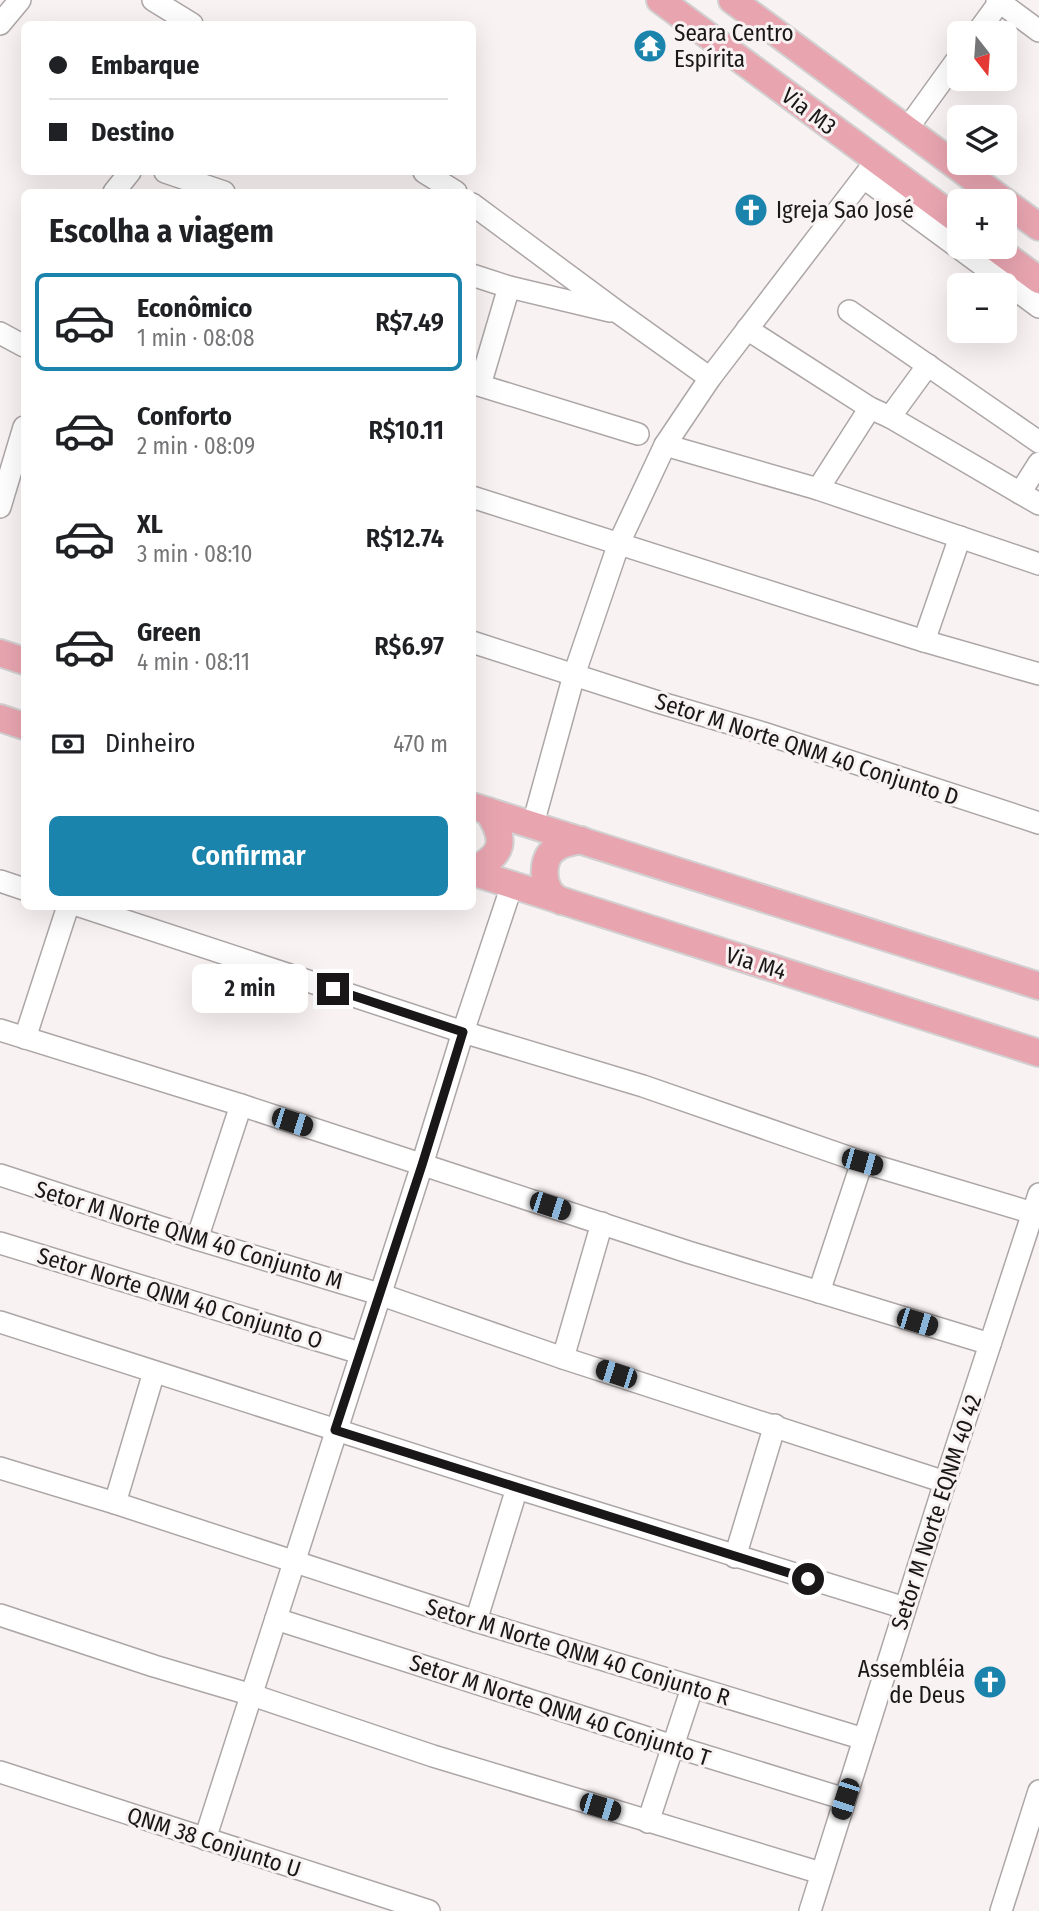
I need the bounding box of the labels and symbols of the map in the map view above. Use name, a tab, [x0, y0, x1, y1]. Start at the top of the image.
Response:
place label: Seara Centro Espírita	[674, 19, 794, 73]
north arrow	[947, 21, 1017, 91]
temple icon: Seara Centro Espírita	[631, 27, 669, 65]
street label: Via M3	[776, 81, 842, 141]
church icon: Igreja Sao José	[732, 191, 770, 229]
place label: Igreja Sao José	[776, 196, 914, 224]
street label: Setor M Norte QNM 40 Conjunto D	[652, 687, 962, 811]
street label: Via M4	[723, 941, 789, 985]
callout: 2 min	[193, 964, 308, 1014]
route end	[317, 973, 349, 1005]
car	[269, 1106, 316, 1138]
car	[839, 1146, 886, 1178]
street label: Setor M Norte QNM 40 Conjunto M	[32, 1175, 346, 1295]
car	[527, 1190, 574, 1222]
street label: Setor Norte QNM 40 Conjunto O	[34, 1241, 326, 1355]
car	[894, 1306, 941, 1338]
car	[593, 1358, 640, 1390]
street label: Setor M Norte EQNM 40 42	[885, 1391, 987, 1633]
route start	[792, 1563, 824, 1595]
street label: Setor M Norte QNM 40 Conjunto R	[423, 1592, 734, 1712]
street label: Setor M Norte QNM 40 Conjunto T	[406, 1648, 714, 1772]
place label: Assembléia de Deus	[858, 1655, 965, 1709]
church icon: Assembléia de Deus	[971, 1663, 1009, 1701]
car	[829, 1776, 862, 1822]
car	[577, 1791, 624, 1823]
street label: QNM 38 Conjunto U	[124, 1801, 304, 1883]

